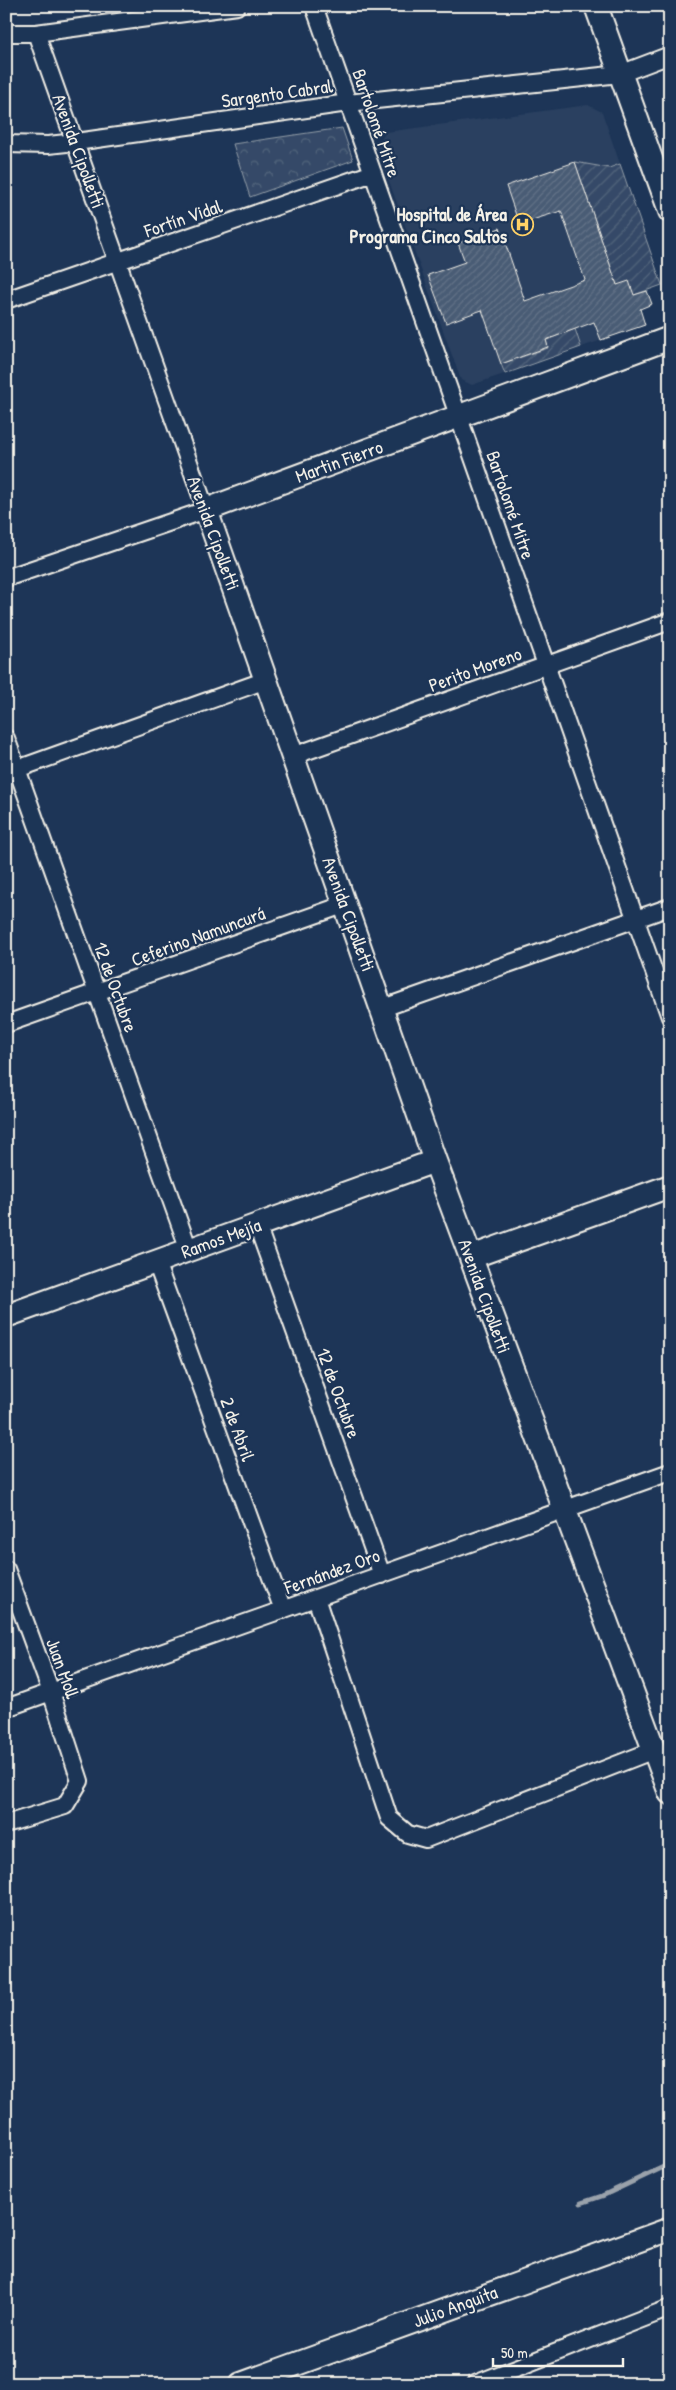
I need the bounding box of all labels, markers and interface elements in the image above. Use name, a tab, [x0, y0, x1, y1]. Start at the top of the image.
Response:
street label: Bartolomé Mitre	[346, 65, 408, 181]
street label: Sargento Cabral	[220, 72, 335, 114]
street label: Avenida Cipolletti	[46, 90, 112, 212]
street label: Fortín Vidal	[140, 192, 226, 244]
place label: Hospital de Área Programa Cinco Saltos	[350, 201, 508, 250]
hospital icon: Hospital de Área Programa Cinco Saltos	[511, 213, 535, 237]
street label: Martin Fierro	[292, 433, 387, 489]
street label: Bartolomé Mitre	[480, 447, 542, 563]
street label: Avenida Cipolletti	[181, 472, 247, 594]
street label: Perito Moreno	[425, 640, 525, 698]
street label: Avenida Cipolletti	[316, 853, 382, 975]
street label: Ceferino Namuncurá	[127, 899, 269, 972]
street label: 12 de Octubre	[88, 938, 144, 1036]
street label: Ramos Mejía	[177, 1211, 265, 1264]
street label: Avenida Cipolletti	[452, 1235, 518, 1357]
street label: 12 de Octubre	[311, 1344, 367, 1442]
street label: 2 de Abril	[214, 1393, 262, 1465]
street label: Fernández Oro	[280, 1542, 384, 1601]
street label: Juan Moll	[40, 1634, 86, 1702]
street label: Julio Anguita	[409, 2279, 501, 2333]
scale bar	[493, 2335, 624, 2367]
text: 50 m	[501, 2342, 528, 2363]

